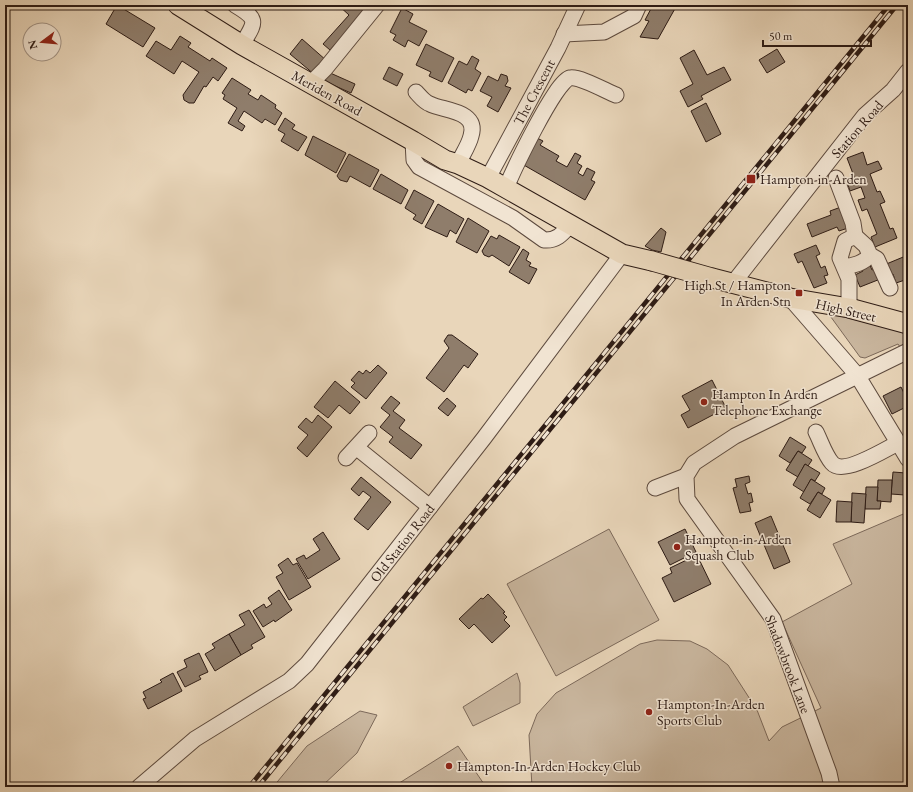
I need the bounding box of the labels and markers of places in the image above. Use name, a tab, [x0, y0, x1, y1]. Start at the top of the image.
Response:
place label: Hampton-in-Arden	[760, 170, 867, 188]
marker: Hampton-in-Arden	[745, 173, 757, 185]
place label: High St / Hampton In Arden Stn	[684, 276, 792, 310]
marker: High St / Hampton In Arden Stn	[794, 288, 804, 298]
place label: Hampton In Arden Telephone Exchange	[712, 385, 823, 419]
marker: Hampton In Arden Telephone Exchange	[699, 397, 709, 407]
place label: Hampton-in-Arden Squash Club	[685, 530, 792, 564]
marker: Hampton-in-Arden Squash Club	[672, 542, 682, 552]
place label: Hampton-In-Arden Sports Club	[657, 695, 766, 729]
marker: Hampton-In-Arden Sports Club	[644, 707, 654, 717]
place label: Hampton-In-Arden Hockey Club	[457, 757, 641, 775]
marker: Hampton-In-Arden Hockey Club	[444, 761, 454, 771]

